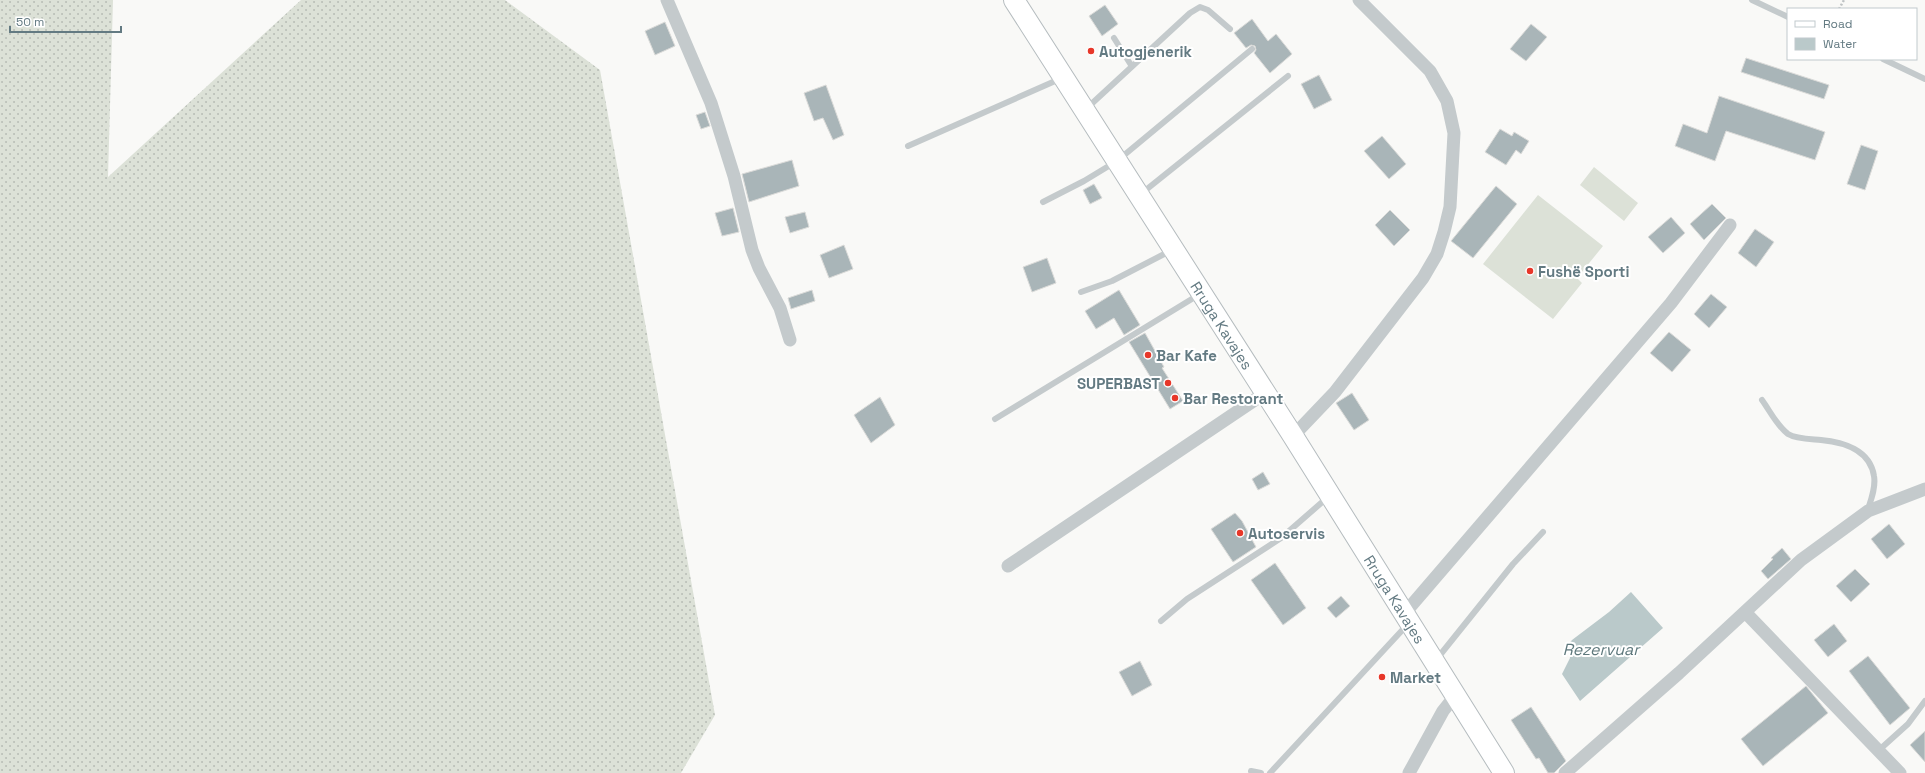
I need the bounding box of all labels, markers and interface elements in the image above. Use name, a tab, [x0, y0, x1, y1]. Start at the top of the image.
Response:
scale bar	[10, 8, 121, 34]
legend	[1787, 8, 1917, 60]
text: 50 m	[16, 14, 44, 30]
text: Road	[1823, 16, 1852, 32]
text: Water	[1823, 36, 1857, 52]
place label: Autogjenerik	[1099, 42, 1193, 61]
marker: Autogjenerik	[1086, 46, 1096, 56]
place label: Fushë Sporti	[1538, 262, 1629, 281]
marker: Fushë Sporti	[1525, 266, 1535, 276]
street label: Rruga Kavajes	[1187, 278, 1257, 373]
place label: Bar Kafe	[1156, 346, 1217, 365]
marker: Bar Kafe	[1143, 350, 1153, 360]
place label: SUPERBAST	[1077, 374, 1160, 393]
marker: SUPERBAST	[1163, 378, 1173, 388]
place label: Bar Restorant	[1183, 389, 1283, 408]
marker: Bar Restorant	[1170, 393, 1180, 403]
place label: Autoservis	[1248, 524, 1325, 543]
marker: Autoservis	[1235, 528, 1245, 538]
street label: Rruga Kavajes	[1360, 551, 1430, 647]
water label: Rezervuar	[1563, 639, 1641, 660]
place label: Market	[1390, 668, 1441, 687]
marker: Market	[1377, 672, 1387, 682]

